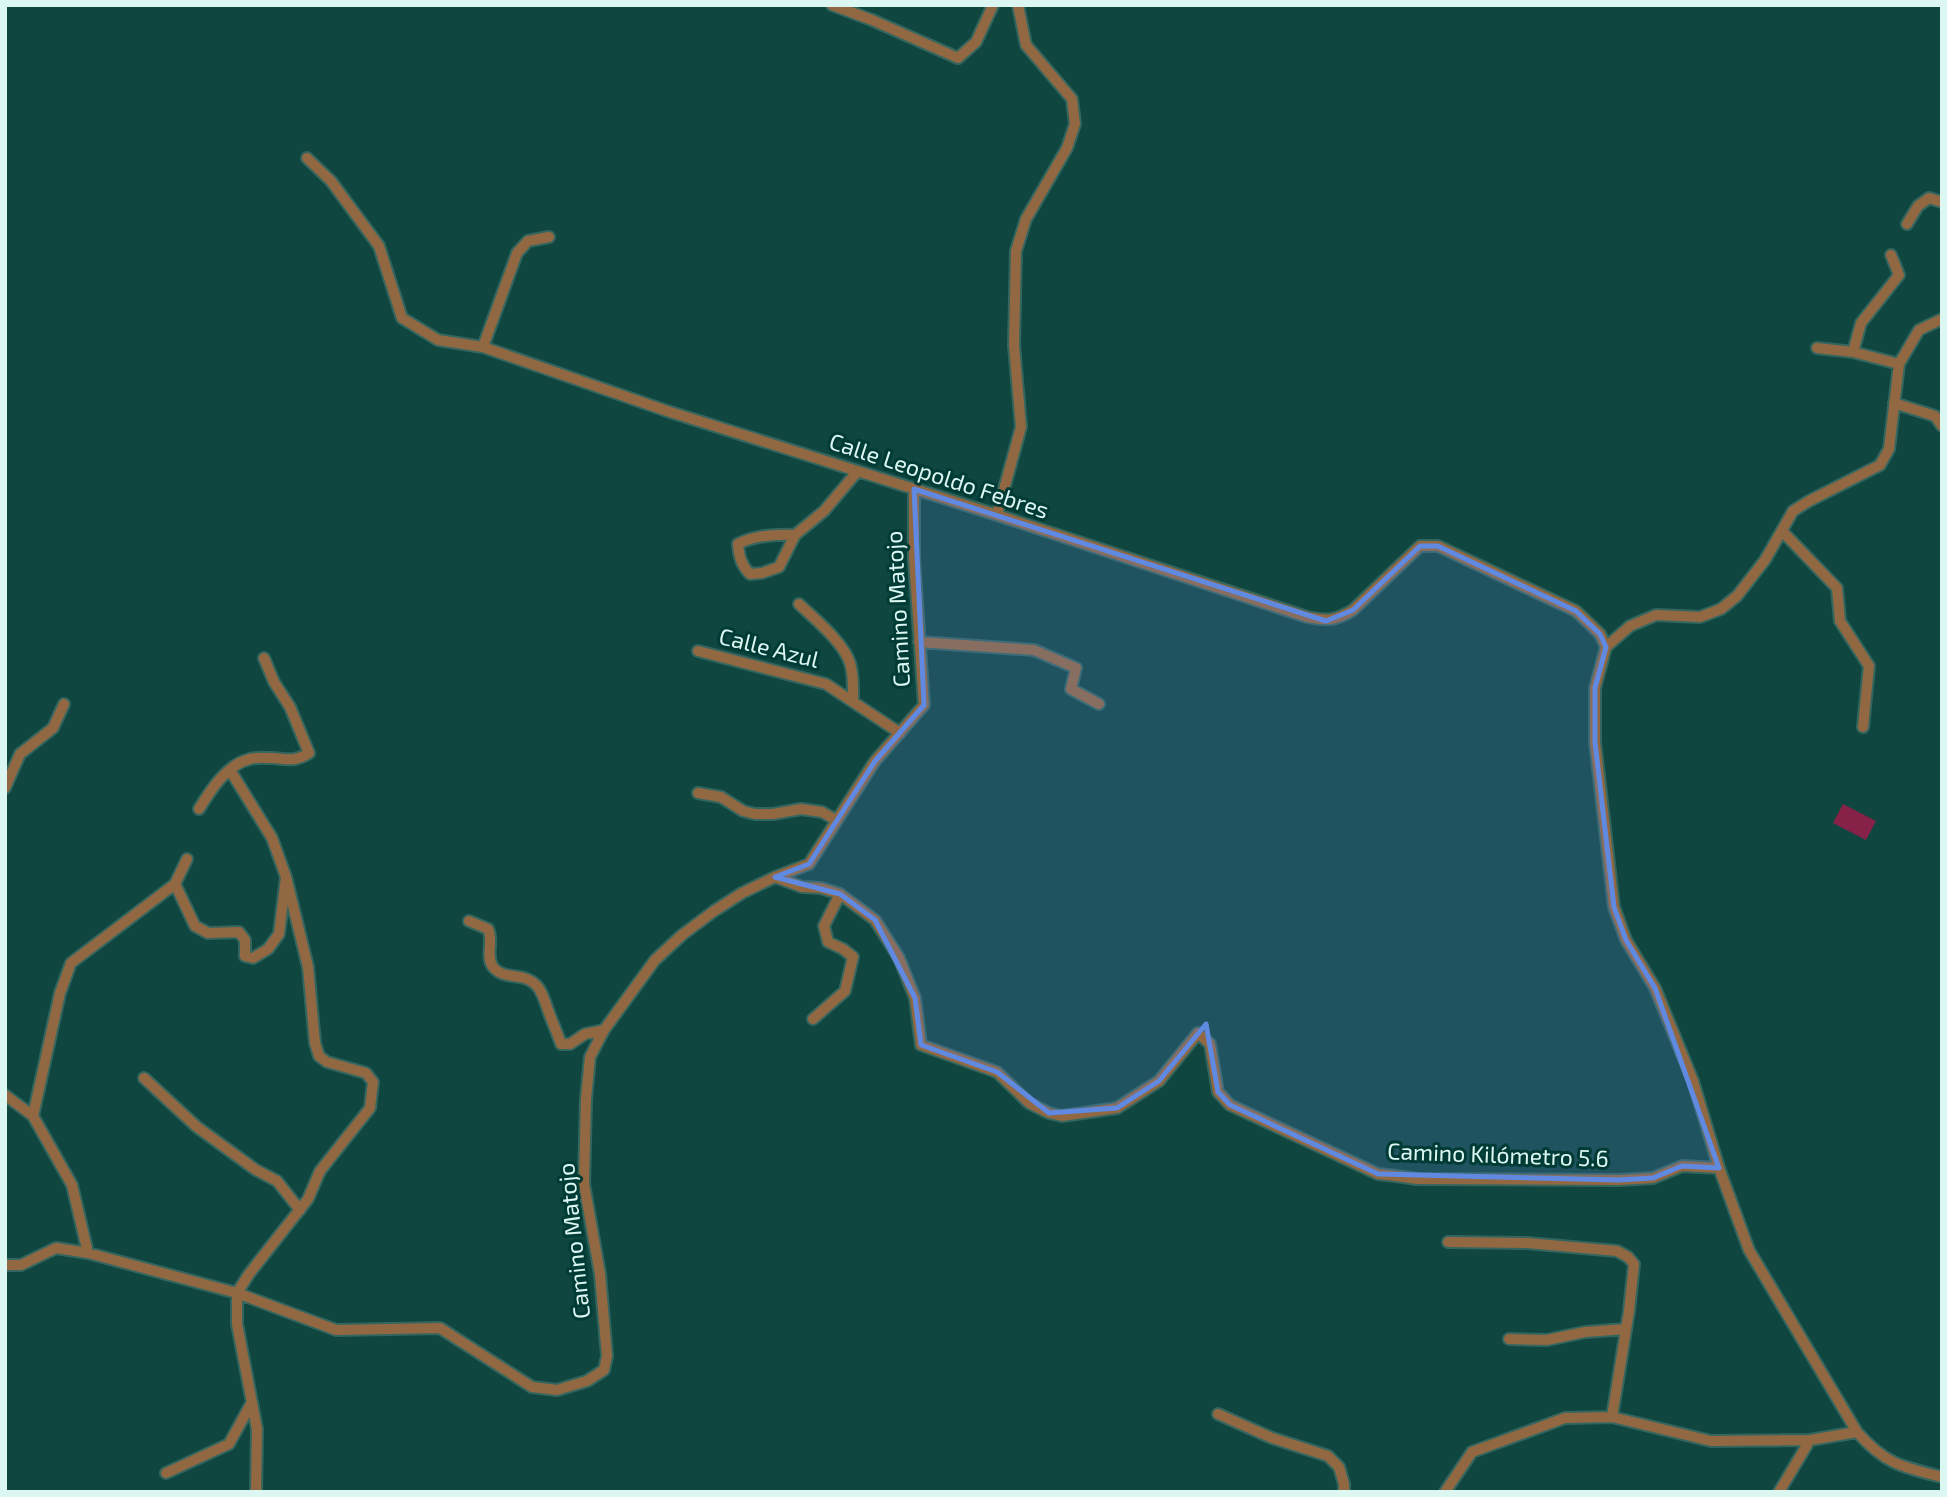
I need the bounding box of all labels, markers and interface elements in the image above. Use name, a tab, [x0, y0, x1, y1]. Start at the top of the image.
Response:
street label: Calle Leopoldo Febres	[826, 426, 1053, 524]
street label: Camino Matojo	[879, 530, 915, 688]
street label: Calle Azul	[716, 621, 822, 673]
street label: Camino Kilómetro 5.6	[1387, 1136, 1609, 1172]
street label: Camino Matojo	[551, 1162, 595, 1320]

